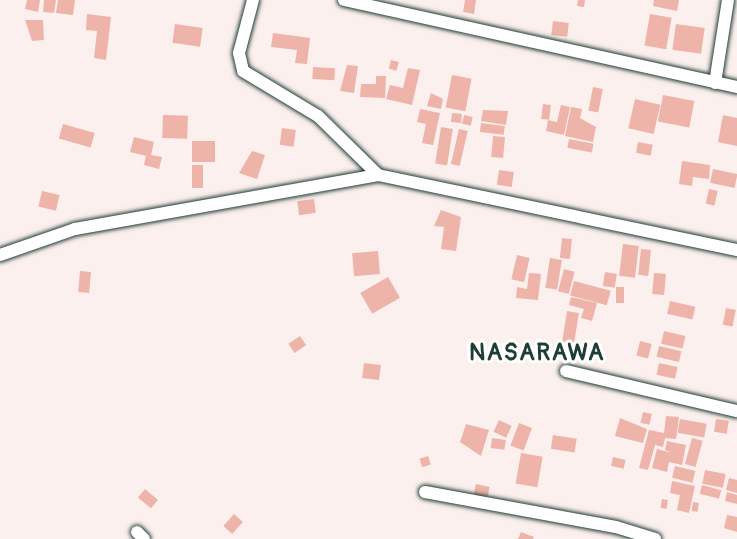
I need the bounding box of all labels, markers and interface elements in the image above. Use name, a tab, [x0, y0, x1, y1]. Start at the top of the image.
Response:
district label: NASARAWA	[469, 339, 605, 367]

